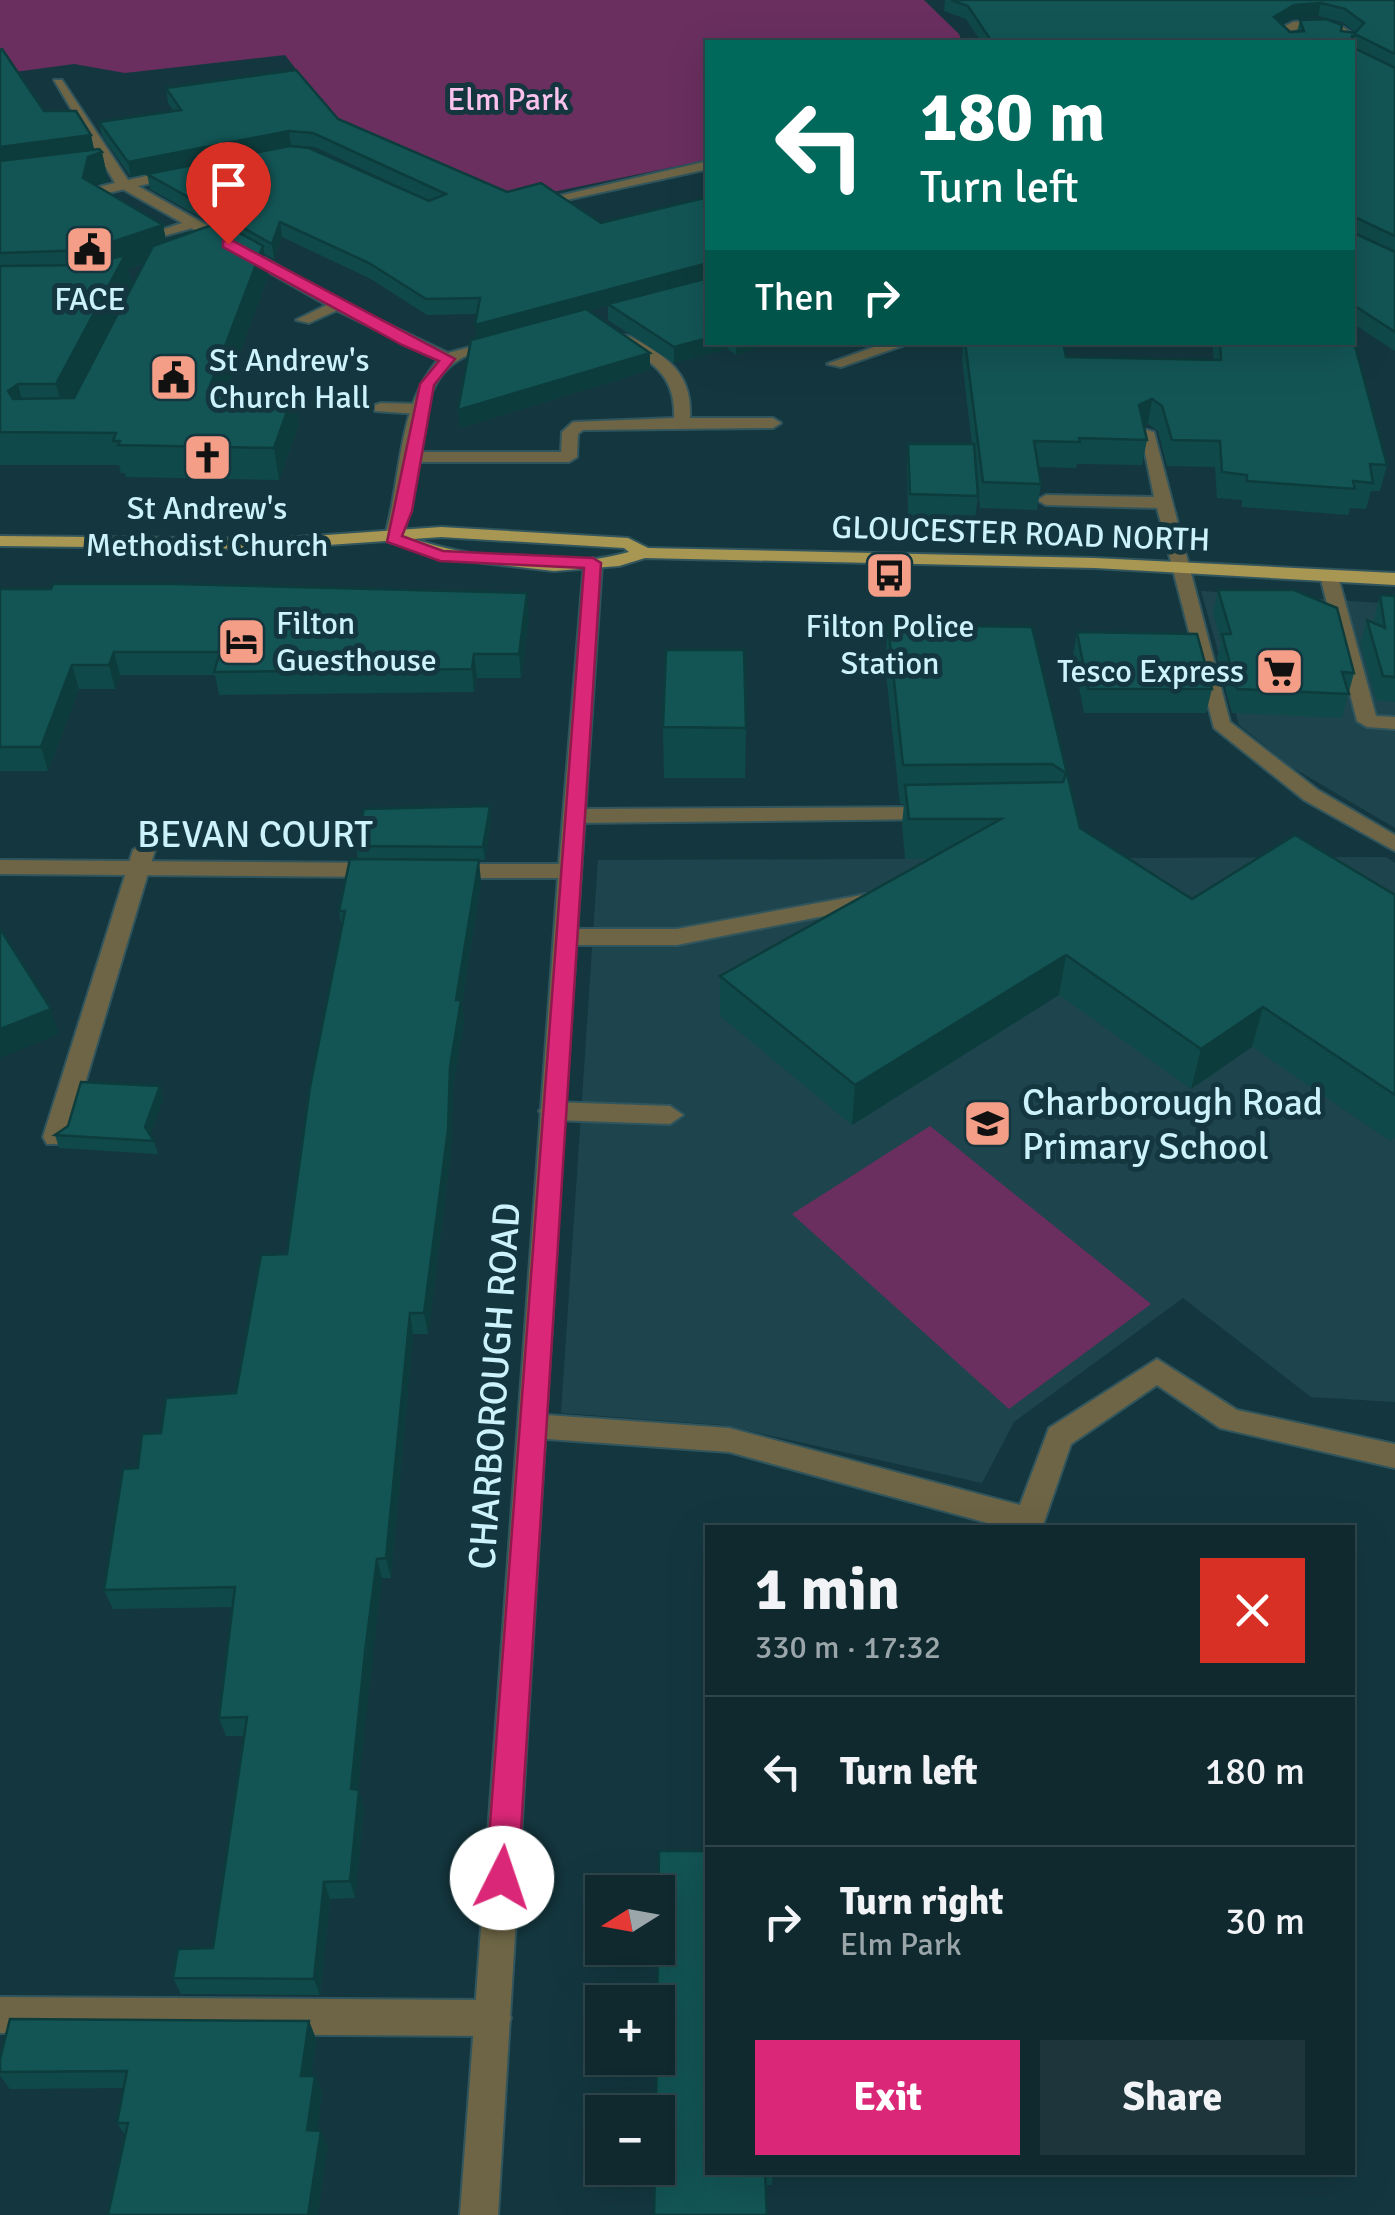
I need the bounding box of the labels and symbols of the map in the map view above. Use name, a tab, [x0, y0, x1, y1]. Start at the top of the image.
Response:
park label: Elm Park	[447, 80, 569, 119]
pin	[186, 142, 271, 245]
public building icon: FACE	[64, 223, 116, 275]
place label: FACE	[54, 280, 126, 319]
place label: St Andrew's Church Hall	[209, 341, 370, 417]
public building icon: St Andrew's Church Hall	[148, 352, 200, 404]
church icon: St Andrew's Methodist Church	[181, 432, 233, 484]
place label: St Andrew's Methodist Church	[86, 489, 328, 565]
street label: GLOUCESTER ROAD NORTH	[831, 507, 1211, 560]
bus stop icon: Filton Police Station	[864, 550, 916, 602]
place label: Filton Guesthouse	[276, 604, 437, 680]
place label: Filton Police Station	[805, 607, 975, 683]
hotel icon: Filton Guesthouse	[215, 615, 267, 667]
supermarket icon: Tesco Express	[1253, 645, 1305, 697]
place label: Tesco Express	[1057, 652, 1244, 691]
street label: BEVAN COURT	[137, 811, 373, 858]
place label: Charborough Road Primary School	[1022, 1079, 1323, 1170]
school or university icon: Charborough Road Primary School	[961, 1098, 1013, 1150]
street label: CHARBOROUGH ROAD	[458, 1201, 531, 1571]
position arrow	[450, 1826, 554, 1930]
north arrow	[585, 1875, 675, 1965]

